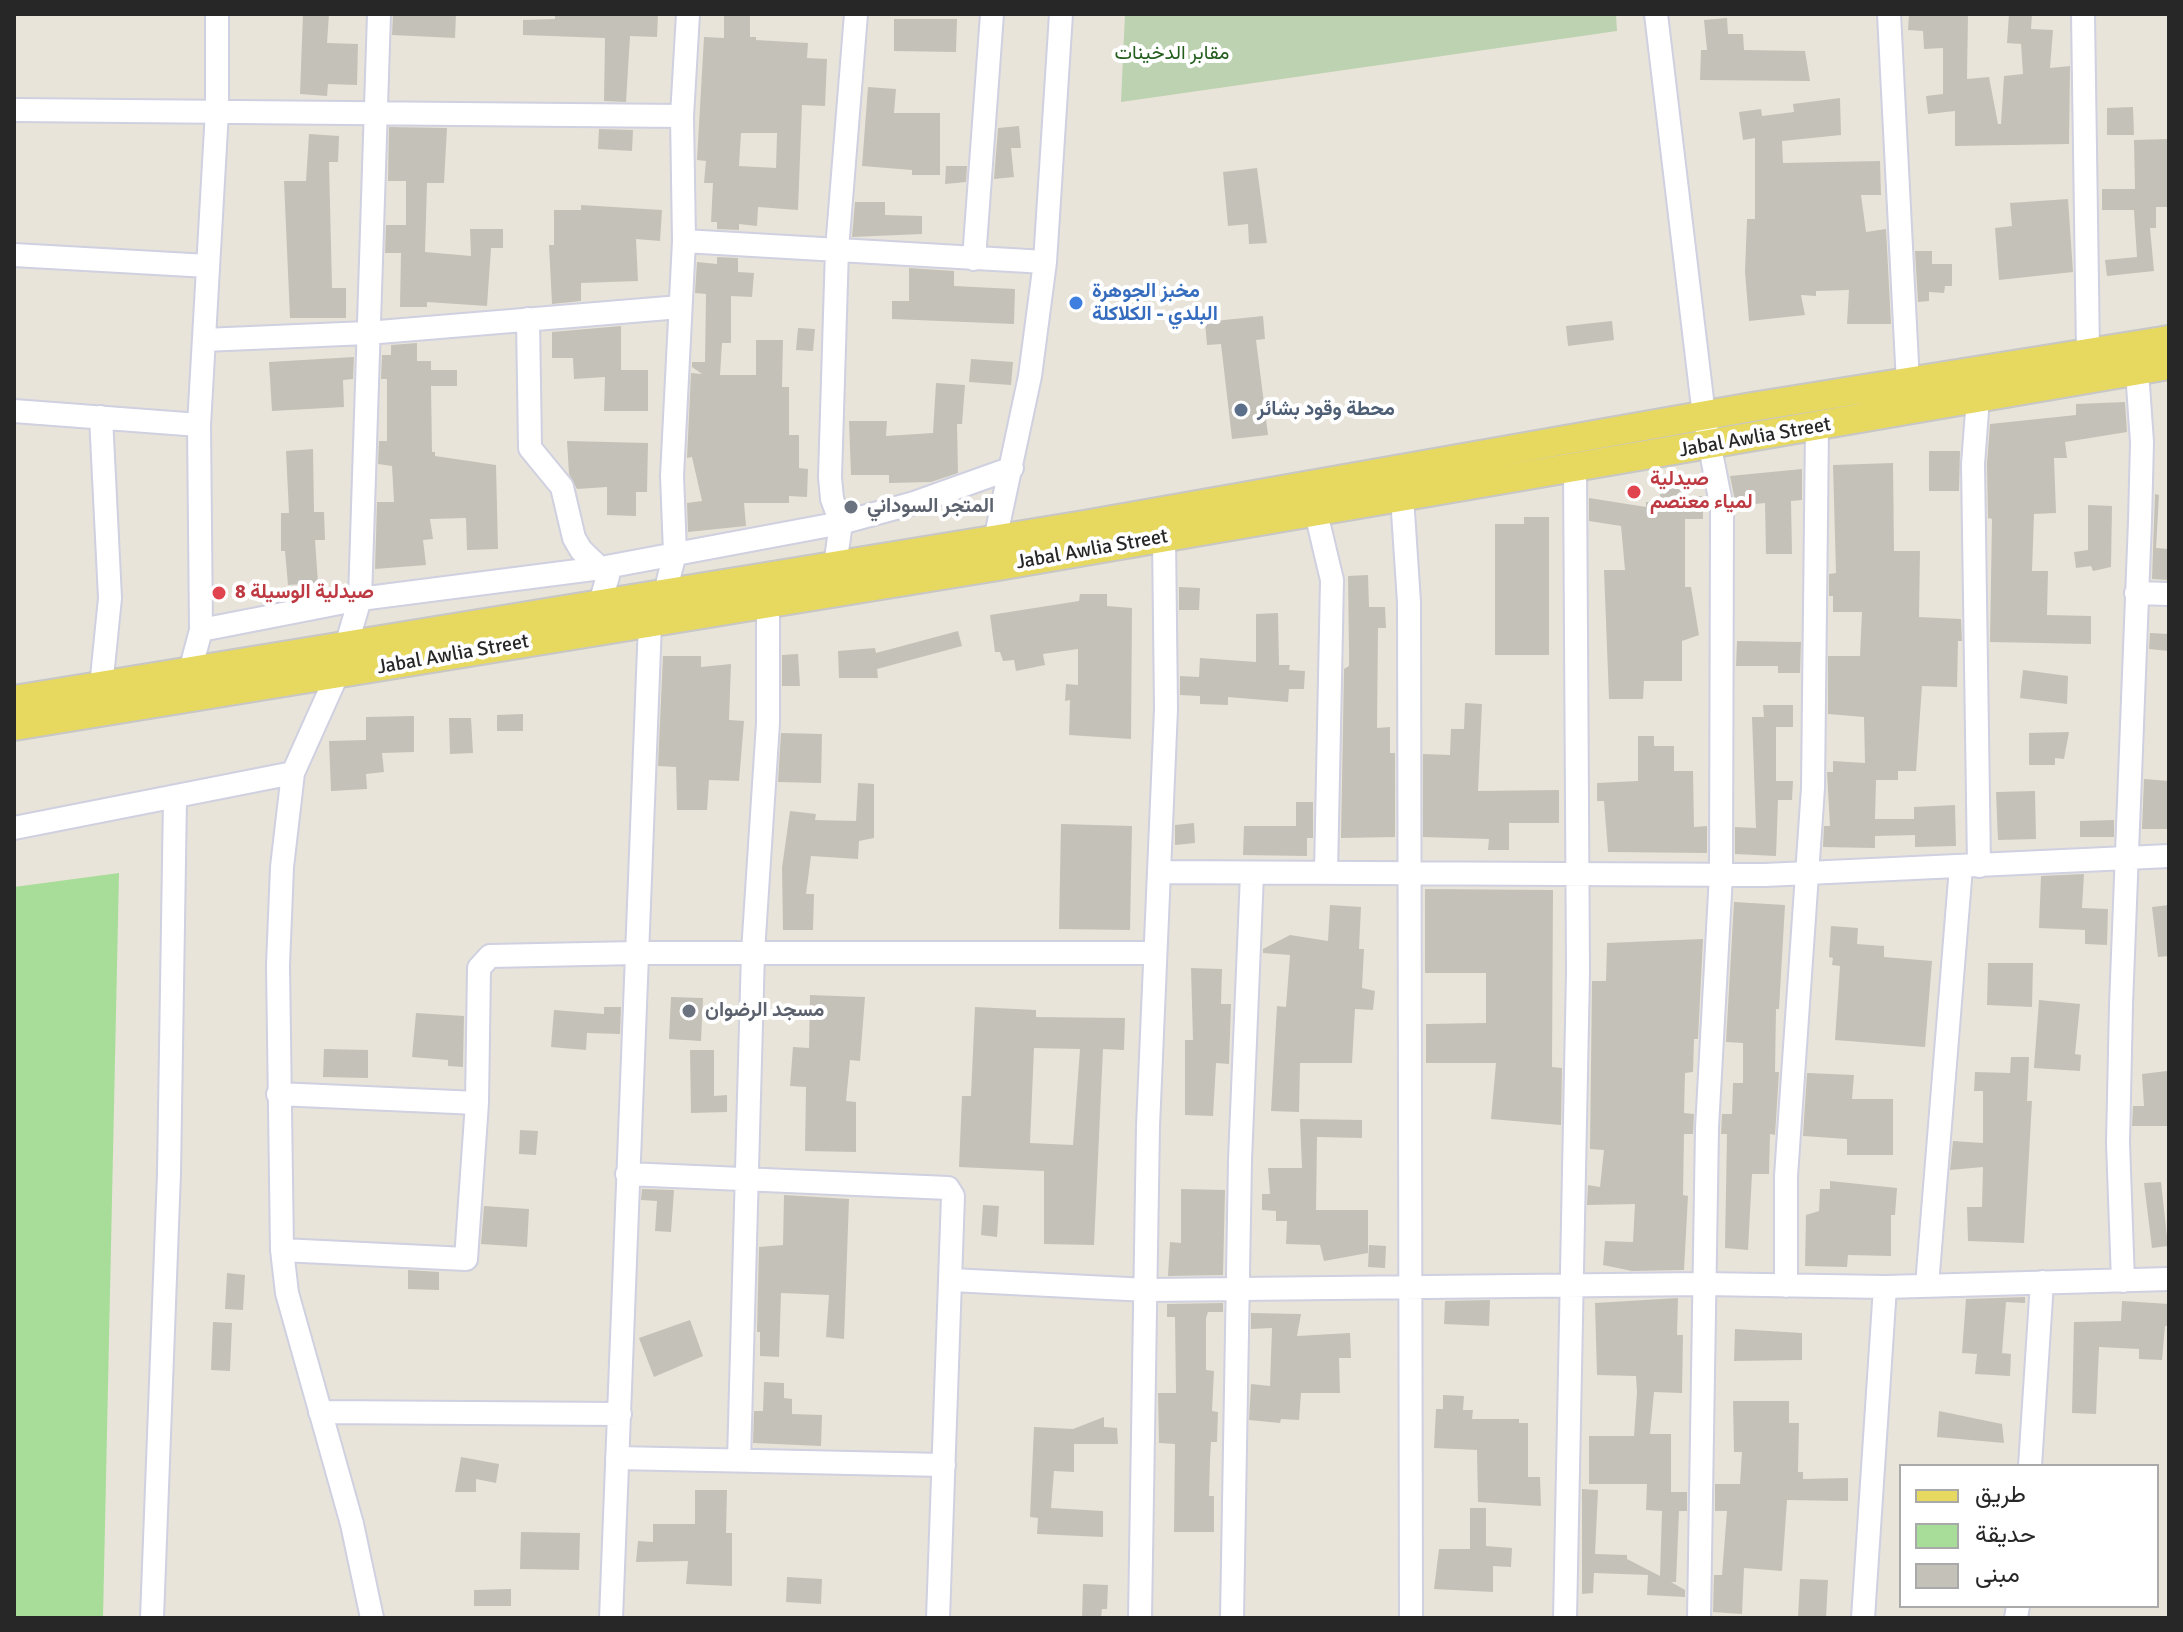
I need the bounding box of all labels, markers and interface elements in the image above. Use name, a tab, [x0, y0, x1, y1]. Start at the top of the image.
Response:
park label: مقابر الدخينات	[1114, 42, 1230, 66]
place label: مخبز الجوهرة البلدي - الكلاكلة	[1092, 280, 1218, 327]
marker: مخبز الجوهرة البلدي - الكلاكلة	[1067, 294, 1085, 312]
place label: محطة وقود بشائر	[1257, 398, 1395, 422]
marker: محطة وقود بشائر	[1232, 401, 1250, 419]
street label: Jabal Awlia Street	[1677, 413, 1833, 463]
place label: صيدلية لمياء معتصم	[1650, 468, 1753, 515]
marker: صيدلية لمياء معتصم	[1625, 483, 1643, 501]
place label: المتجر السوداني	[867, 495, 994, 519]
marker: المتجر السوداني	[842, 498, 860, 516]
street label: Jabal Awlia Street	[1014, 525, 1170, 575]
place label: صيدلية الوسيلة 8	[235, 581, 374, 605]
marker: صيدلية الوسيلة 8	[210, 584, 228, 602]
street label: Jabal Awlia Street	[375, 630, 531, 680]
place label: مسجد الرضوان	[705, 999, 824, 1023]
marker: مسجد الرضوان	[680, 1002, 698, 1020]
legend	[1899, 1464, 2159, 1608]
text: طريق	[1975, 1479, 2026, 1509]
text: حديقة	[1975, 1519, 2036, 1549]
text: مبنى	[1975, 1559, 2020, 1589]

